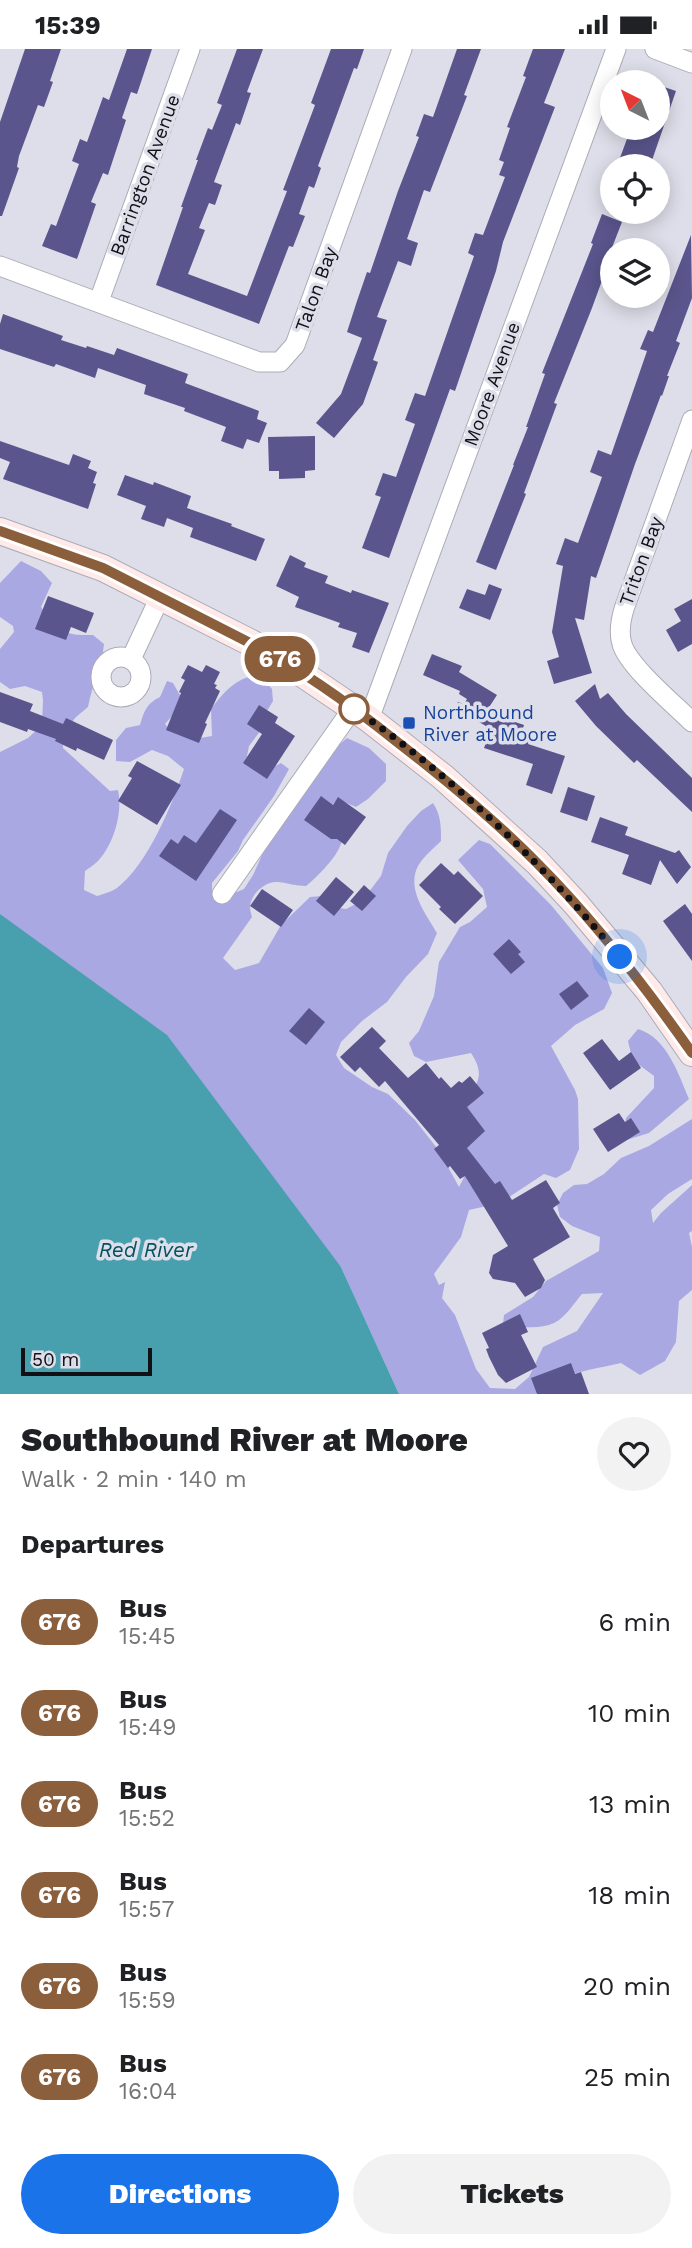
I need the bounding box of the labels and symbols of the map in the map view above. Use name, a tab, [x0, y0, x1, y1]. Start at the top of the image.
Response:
north arrow	[600, 70, 670, 140]
street label: Barrington Avenue	[105, 91, 185, 259]
street label: Talon Bay	[290, 243, 342, 334]
street label: Moore Avenue	[459, 319, 525, 449]
street label: Triton Bay	[614, 513, 668, 609]
line badge: 676	[240, 636, 320, 682]
unlabelled marker	[339, 694, 369, 724]
place label: Northbound River at Moore	[423, 701, 557, 746]
marker: Northbound River at Moore	[401, 715, 417, 731]
your location	[602, 939, 637, 974]
water label: Red River	[99, 1237, 194, 1262]
scale bar	[21, 1345, 152, 1377]

